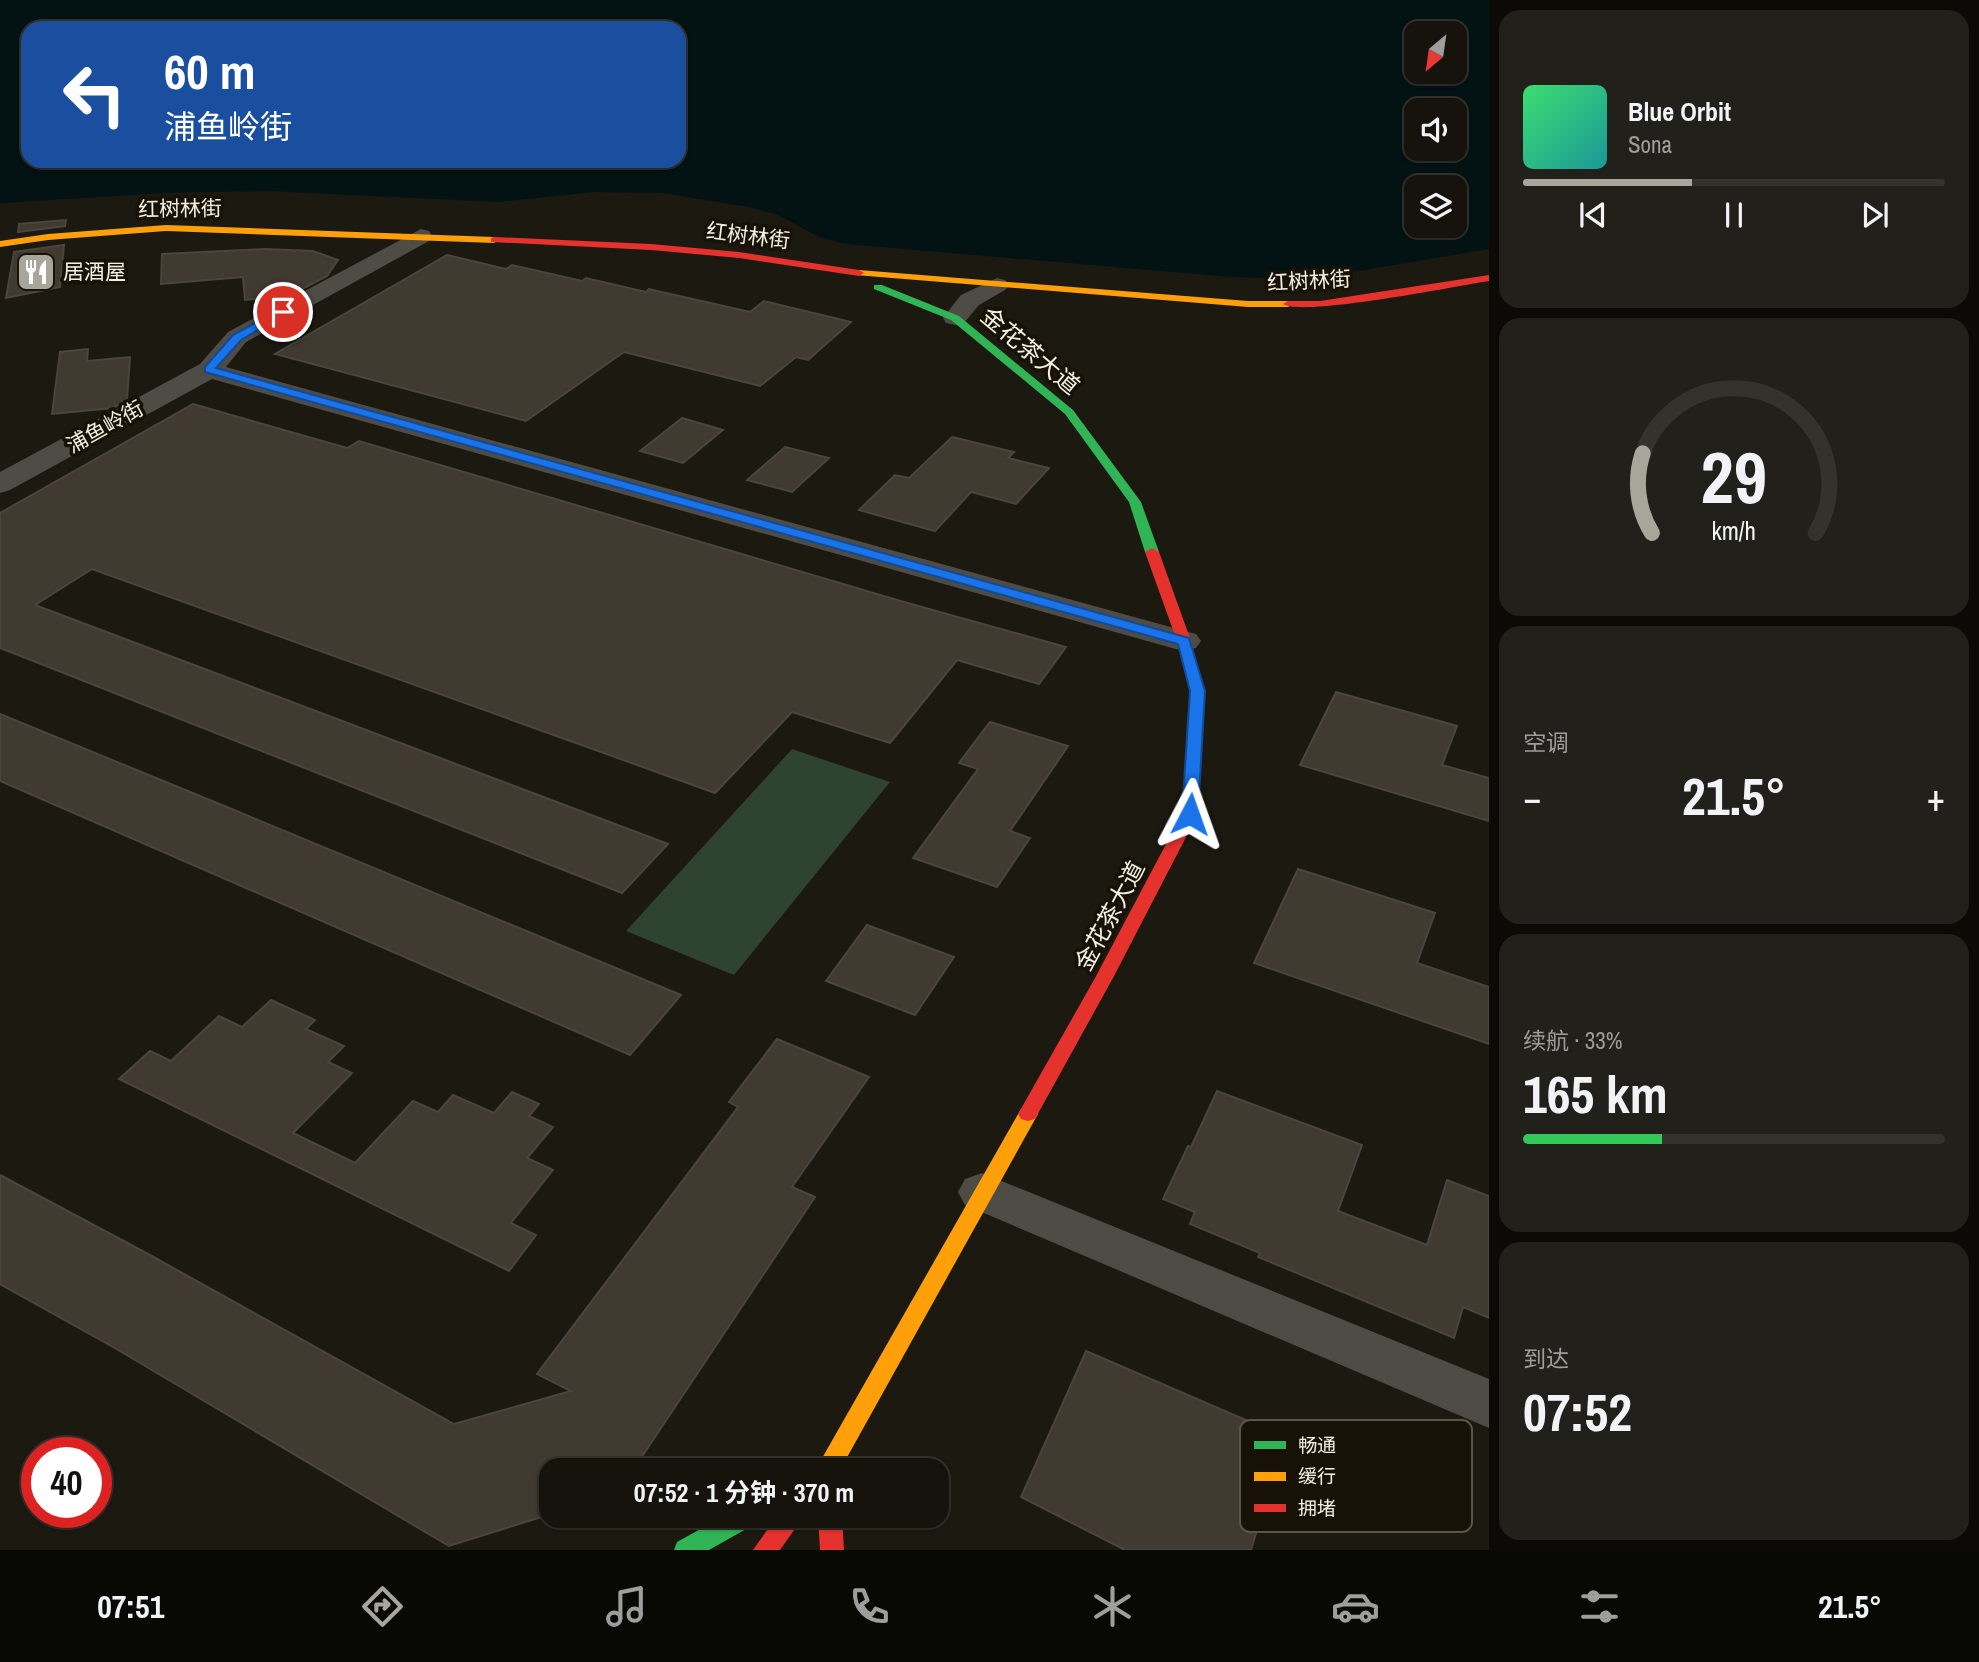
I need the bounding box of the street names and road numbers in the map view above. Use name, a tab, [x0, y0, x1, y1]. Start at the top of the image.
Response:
street label: 红树林街	[138, 193, 222, 224]
street label: 红树林街	[705, 216, 792, 255]
street label: 红树林街	[1266, 264, 1352, 297]
street label: 金花茶大道	[974, 299, 1087, 401]
street label: 浦鱼岭街	[61, 394, 149, 460]
street label: 金花茶大道	[1067, 855, 1151, 976]

